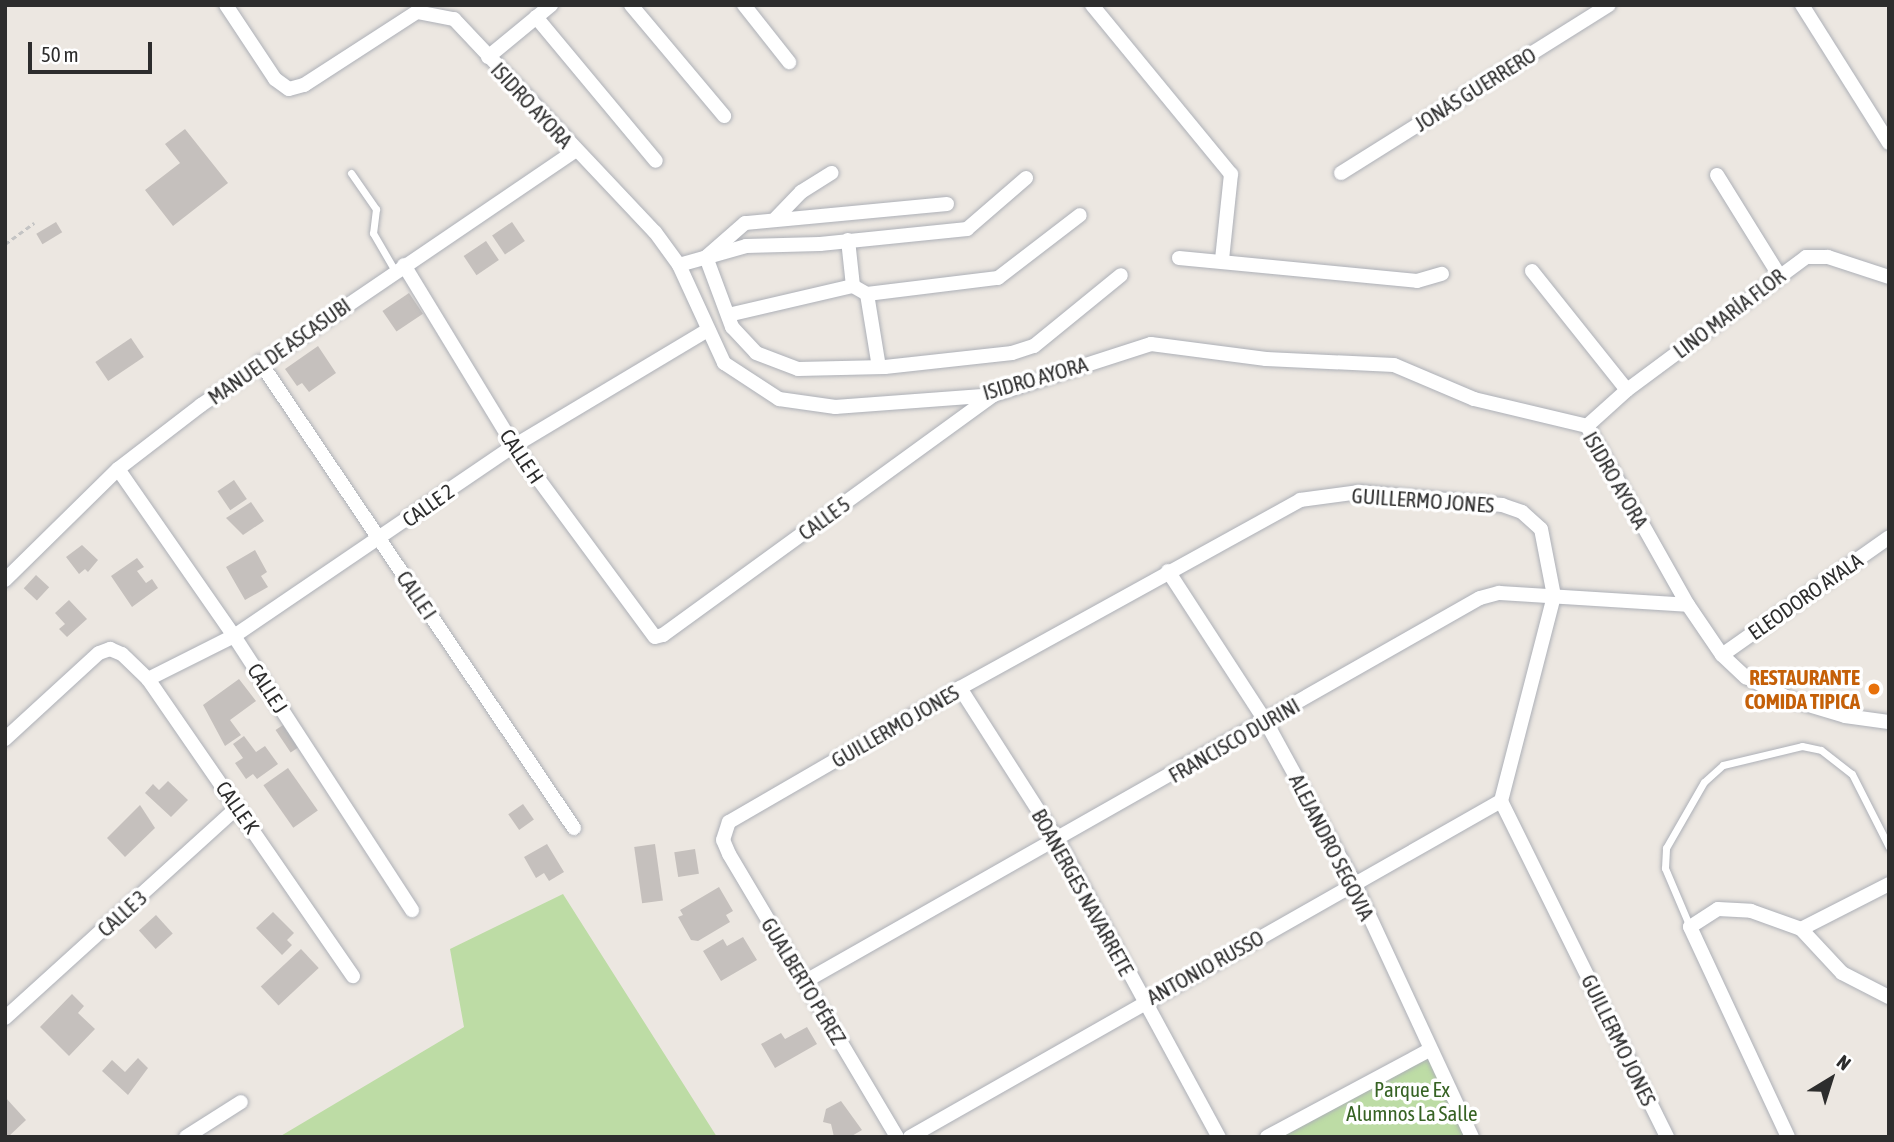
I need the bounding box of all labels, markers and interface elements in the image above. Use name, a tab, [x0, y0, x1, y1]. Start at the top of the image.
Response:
scale bar	[32, 28, 156, 72]
text: 50 m	[41, 42, 79, 66]
street label: JONÁS GUERRERO	[1410, 42, 1540, 136]
street label: ISIDRO AYORA	[486, 57, 578, 153]
street label: LINO MARÍA FLOR	[1668, 263, 1790, 363]
street label: MANUEL DE ASCASUBI	[203, 292, 355, 410]
street label: ISIDRO AYORA	[980, 351, 1090, 405]
street label: CALLE H	[495, 424, 549, 488]
street label: ISIDRO AYORA	[1578, 427, 1654, 533]
street label: CALLE 2	[397, 478, 459, 532]
street label: GUILLERMO JONES	[1351, 482, 1495, 518]
street label: CALLE 5	[793, 491, 855, 545]
street label: ELEODORO AYALA	[1743, 547, 1867, 645]
street label: CALLE I	[392, 566, 442, 624]
street label: CALLE J	[243, 658, 293, 718]
place label: RESTAURANTE COMIDA TIPICA	[1744, 664, 1860, 714]
street label: GUILLERMO JONES	[827, 679, 963, 773]
marker: RESTAURANTE COMIDA TIPICA	[1866, 681, 1882, 697]
street label: FRANCISCO DURINI	[1164, 692, 1304, 788]
street label: ALEJANDRO SEGOVIA	[1284, 770, 1380, 924]
street label: CALLE K	[211, 776, 265, 838]
street label: BOANERGES NAVARRETE	[1027, 804, 1139, 980]
street label: CALLE 3	[92, 884, 152, 942]
street label: GUALBERTO PÉREZ	[756, 913, 852, 1049]
street label: ANTONIO RUSSO	[1142, 925, 1268, 1009]
street label: GUILLERMO JONES	[1576, 970, 1662, 1110]
north arrow	[1796, 1044, 1866, 1114]
text: N	[1833, 1050, 1855, 1075]
park label: Parque Ex Alumnos La Salle	[1346, 1076, 1478, 1126]

